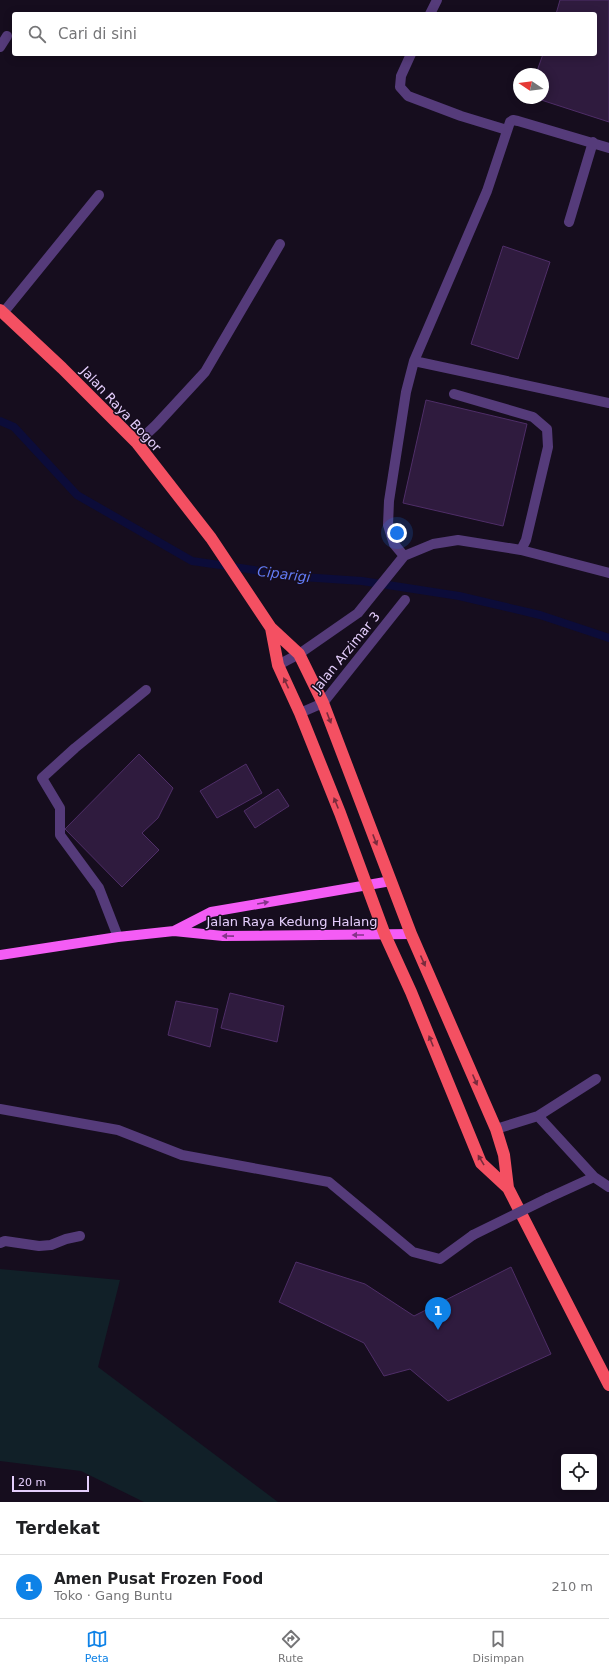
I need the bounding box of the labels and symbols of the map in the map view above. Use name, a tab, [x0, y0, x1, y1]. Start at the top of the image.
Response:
north arrow	[513, 68, 549, 104]
street label: Jalan Raya Bogor	[77, 363, 165, 455]
your location	[387, 523, 407, 543]
water label: Ciparigi	[256, 563, 312, 585]
street label: Jalan Arzimar 3	[308, 609, 383, 696]
one-way arrow	[283, 677, 289, 689]
one-way arrow	[326, 713, 332, 725]
one-way arrow	[332, 796, 338, 808]
one-way arrow	[373, 834, 379, 846]
one-way arrow	[257, 899, 269, 905]
street label: Jalan Raya Kedung Halang	[205, 914, 378, 929]
one-way arrow	[351, 932, 364, 938]
one-way arrow	[221, 933, 234, 939]
one-way arrow	[420, 955, 426, 966]
one-way arrow	[428, 1035, 434, 1046]
one-way arrow	[472, 1074, 478, 1085]
one-way arrow	[478, 1154, 485, 1166]
pin: 1	[425, 1297, 451, 1330]
scale bar	[12, 1474, 89, 1493]

